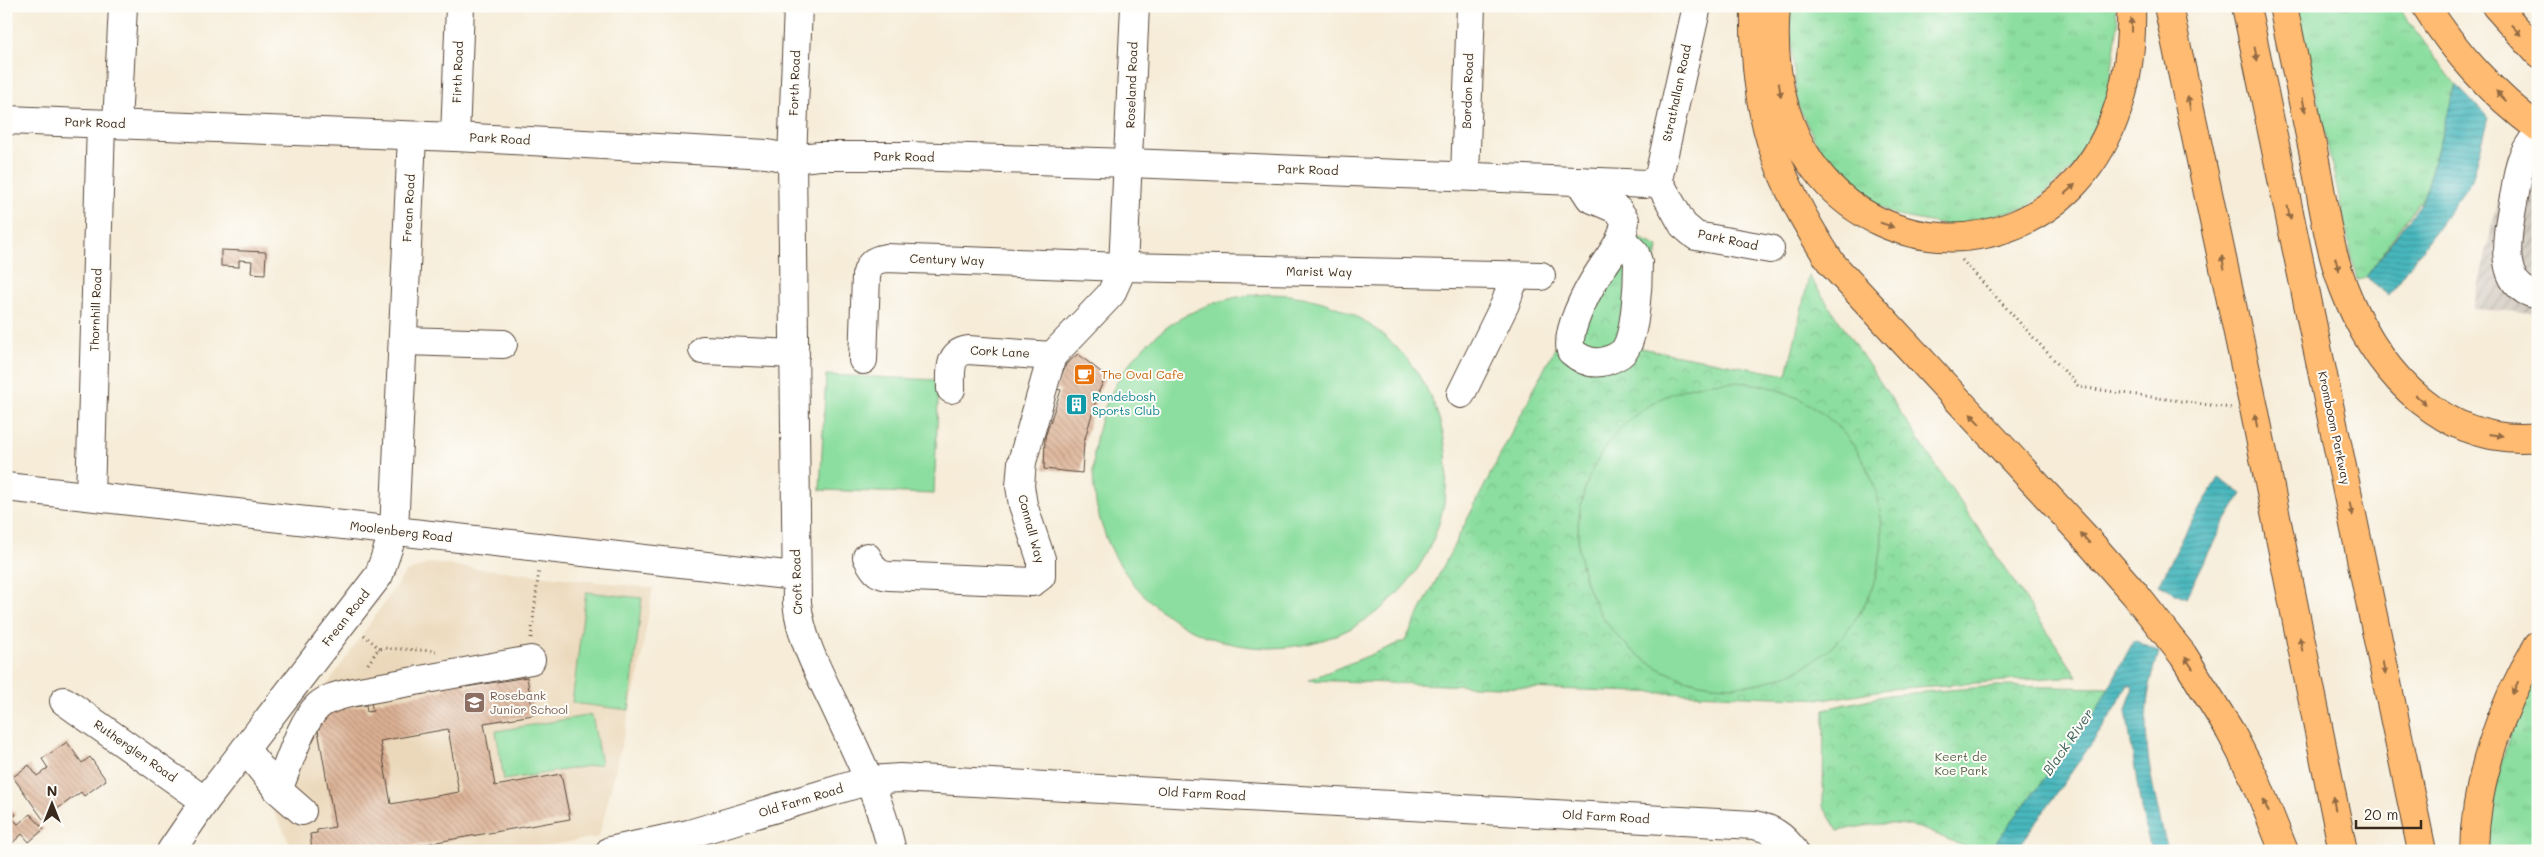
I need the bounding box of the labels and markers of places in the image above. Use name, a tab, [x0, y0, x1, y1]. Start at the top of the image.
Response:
cafe icon: The Oval Cafe	[1073, 363, 1097, 387]
place label: The Oval Cafe	[1101, 366, 1184, 382]
place label: Rondebosh Sports Club	[1092, 388, 1160, 418]
building icon: Rondebosh Sports Club	[1064, 392, 1088, 416]
place label: Rosebank Junior School	[490, 687, 568, 717]
school or university icon: Rosebank Junior School	[462, 691, 486, 715]

